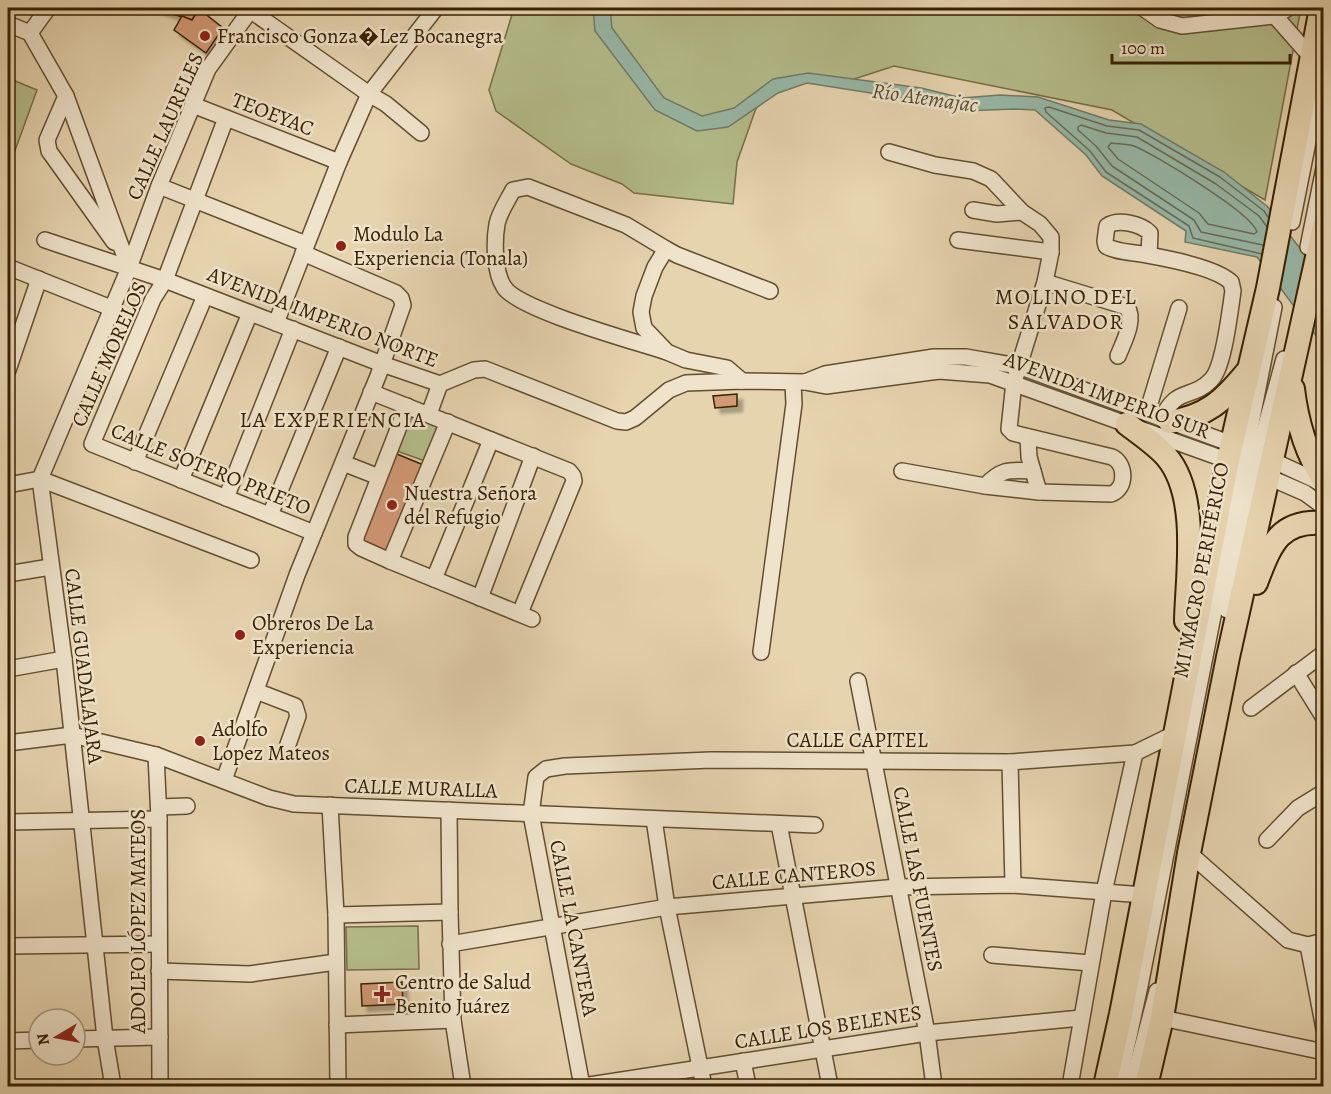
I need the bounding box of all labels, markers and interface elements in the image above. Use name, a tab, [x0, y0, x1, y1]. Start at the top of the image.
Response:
place label: Francisco Gonza�Lez Bocanegra	[217, 22, 503, 50]
scale bar	[1112, 27, 1290, 65]
marker: Francisco Gonza�Lez Bocanegra	[198, 29, 212, 43]
text: 100 m	[1121, 36, 1165, 60]
street label: CALLE LAURELES	[120, 48, 210, 204]
water label: Río Atemajac	[870, 76, 980, 120]
street label: TEOEYAC	[228, 86, 318, 142]
place label: Modulo La Experiencia (Tonala)	[353, 220, 528, 272]
marker: Modulo La Experiencia (Tonala)	[334, 239, 348, 253]
street label: AVENIDA IMPERIO NORTE	[203, 260, 442, 374]
street label: CALLE MORELOS	[64, 277, 154, 431]
district label: MOLINO DEL SALVADOR	[995, 282, 1137, 337]
street label: AVENIDA IMPERIO SUR	[999, 344, 1214, 445]
district label: LA EXPERIENCIA	[239, 405, 427, 435]
street label: CALLE SOTERO PRIETO	[107, 416, 315, 522]
street label: MI MACRO PERIFÉRICO	[1166, 460, 1236, 680]
place label: Nuestra Señora del Refugio	[404, 479, 537, 531]
marker: Nuestra Señora del Refugio	[385, 498, 399, 512]
street label: CALLE GUADALAJARA	[58, 567, 110, 766]
place label: Obreros De La Experiencia	[252, 609, 374, 661]
marker: Obreros De La Experiencia	[233, 628, 247, 642]
place label: Adolfo Lopez Mateos	[211, 715, 330, 767]
street label: CALLE CAPITEL	[786, 726, 928, 754]
marker: Adolfo Lopez Mateos	[193, 734, 207, 748]
street label: CALLE MURALLA	[344, 771, 499, 805]
street label: CALLE LAS FUENTES	[886, 784, 950, 974]
street label: ADOLFO LÓPEZ MATEOS	[124, 809, 152, 1034]
street label: CALLE LA CANTERA	[543, 837, 605, 1019]
street label: CALLE CANTEROS	[711, 854, 877, 896]
place label: Centro de Salud Benito Juárez	[395, 968, 532, 1020]
marker: Centro de Salud Benito Juárez	[373, 985, 391, 1003]
street label: CALLE LOS BELENES	[732, 998, 924, 1056]
north arrow	[27, 1007, 87, 1067]
text: N	[31, 1031, 55, 1047]

